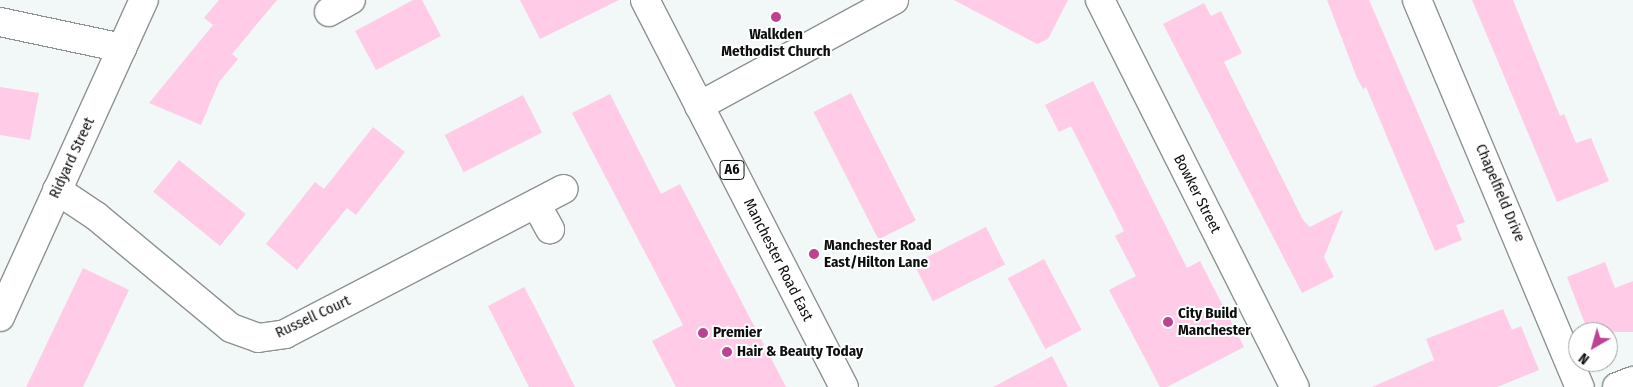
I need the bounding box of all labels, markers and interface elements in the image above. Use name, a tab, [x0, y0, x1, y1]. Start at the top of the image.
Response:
marker: Walkden Methodist Church	[770, 11, 782, 23]
place label: Walkden Methodist Church	[721, 25, 831, 60]
street label: Ridyard Street	[45, 115, 99, 201]
street label: Chapelfield Drive	[1471, 141, 1529, 245]
street label: Bowker Street	[1169, 152, 1225, 236]
road number: A6	[720, 158, 744, 182]
street label: Manchester Road East	[739, 196, 817, 324]
place label: Manchester Road East/Hilton Lane	[824, 236, 932, 271]
marker: Manchester Road East/Hilton Lane	[808, 248, 820, 260]
street label: Russell Court	[273, 292, 353, 342]
place label: City Build Manchester	[1178, 304, 1251, 339]
marker: City Build Manchester	[1162, 316, 1174, 328]
north arrow	[1568, 322, 1618, 372]
place label: Premier	[713, 324, 762, 342]
marker: Premier	[697, 327, 709, 339]
place label: Hair & Beauty Today	[737, 343, 863, 361]
marker: Hair & Beauty Today	[721, 346, 733, 358]
text: N	[1576, 349, 1593, 368]

